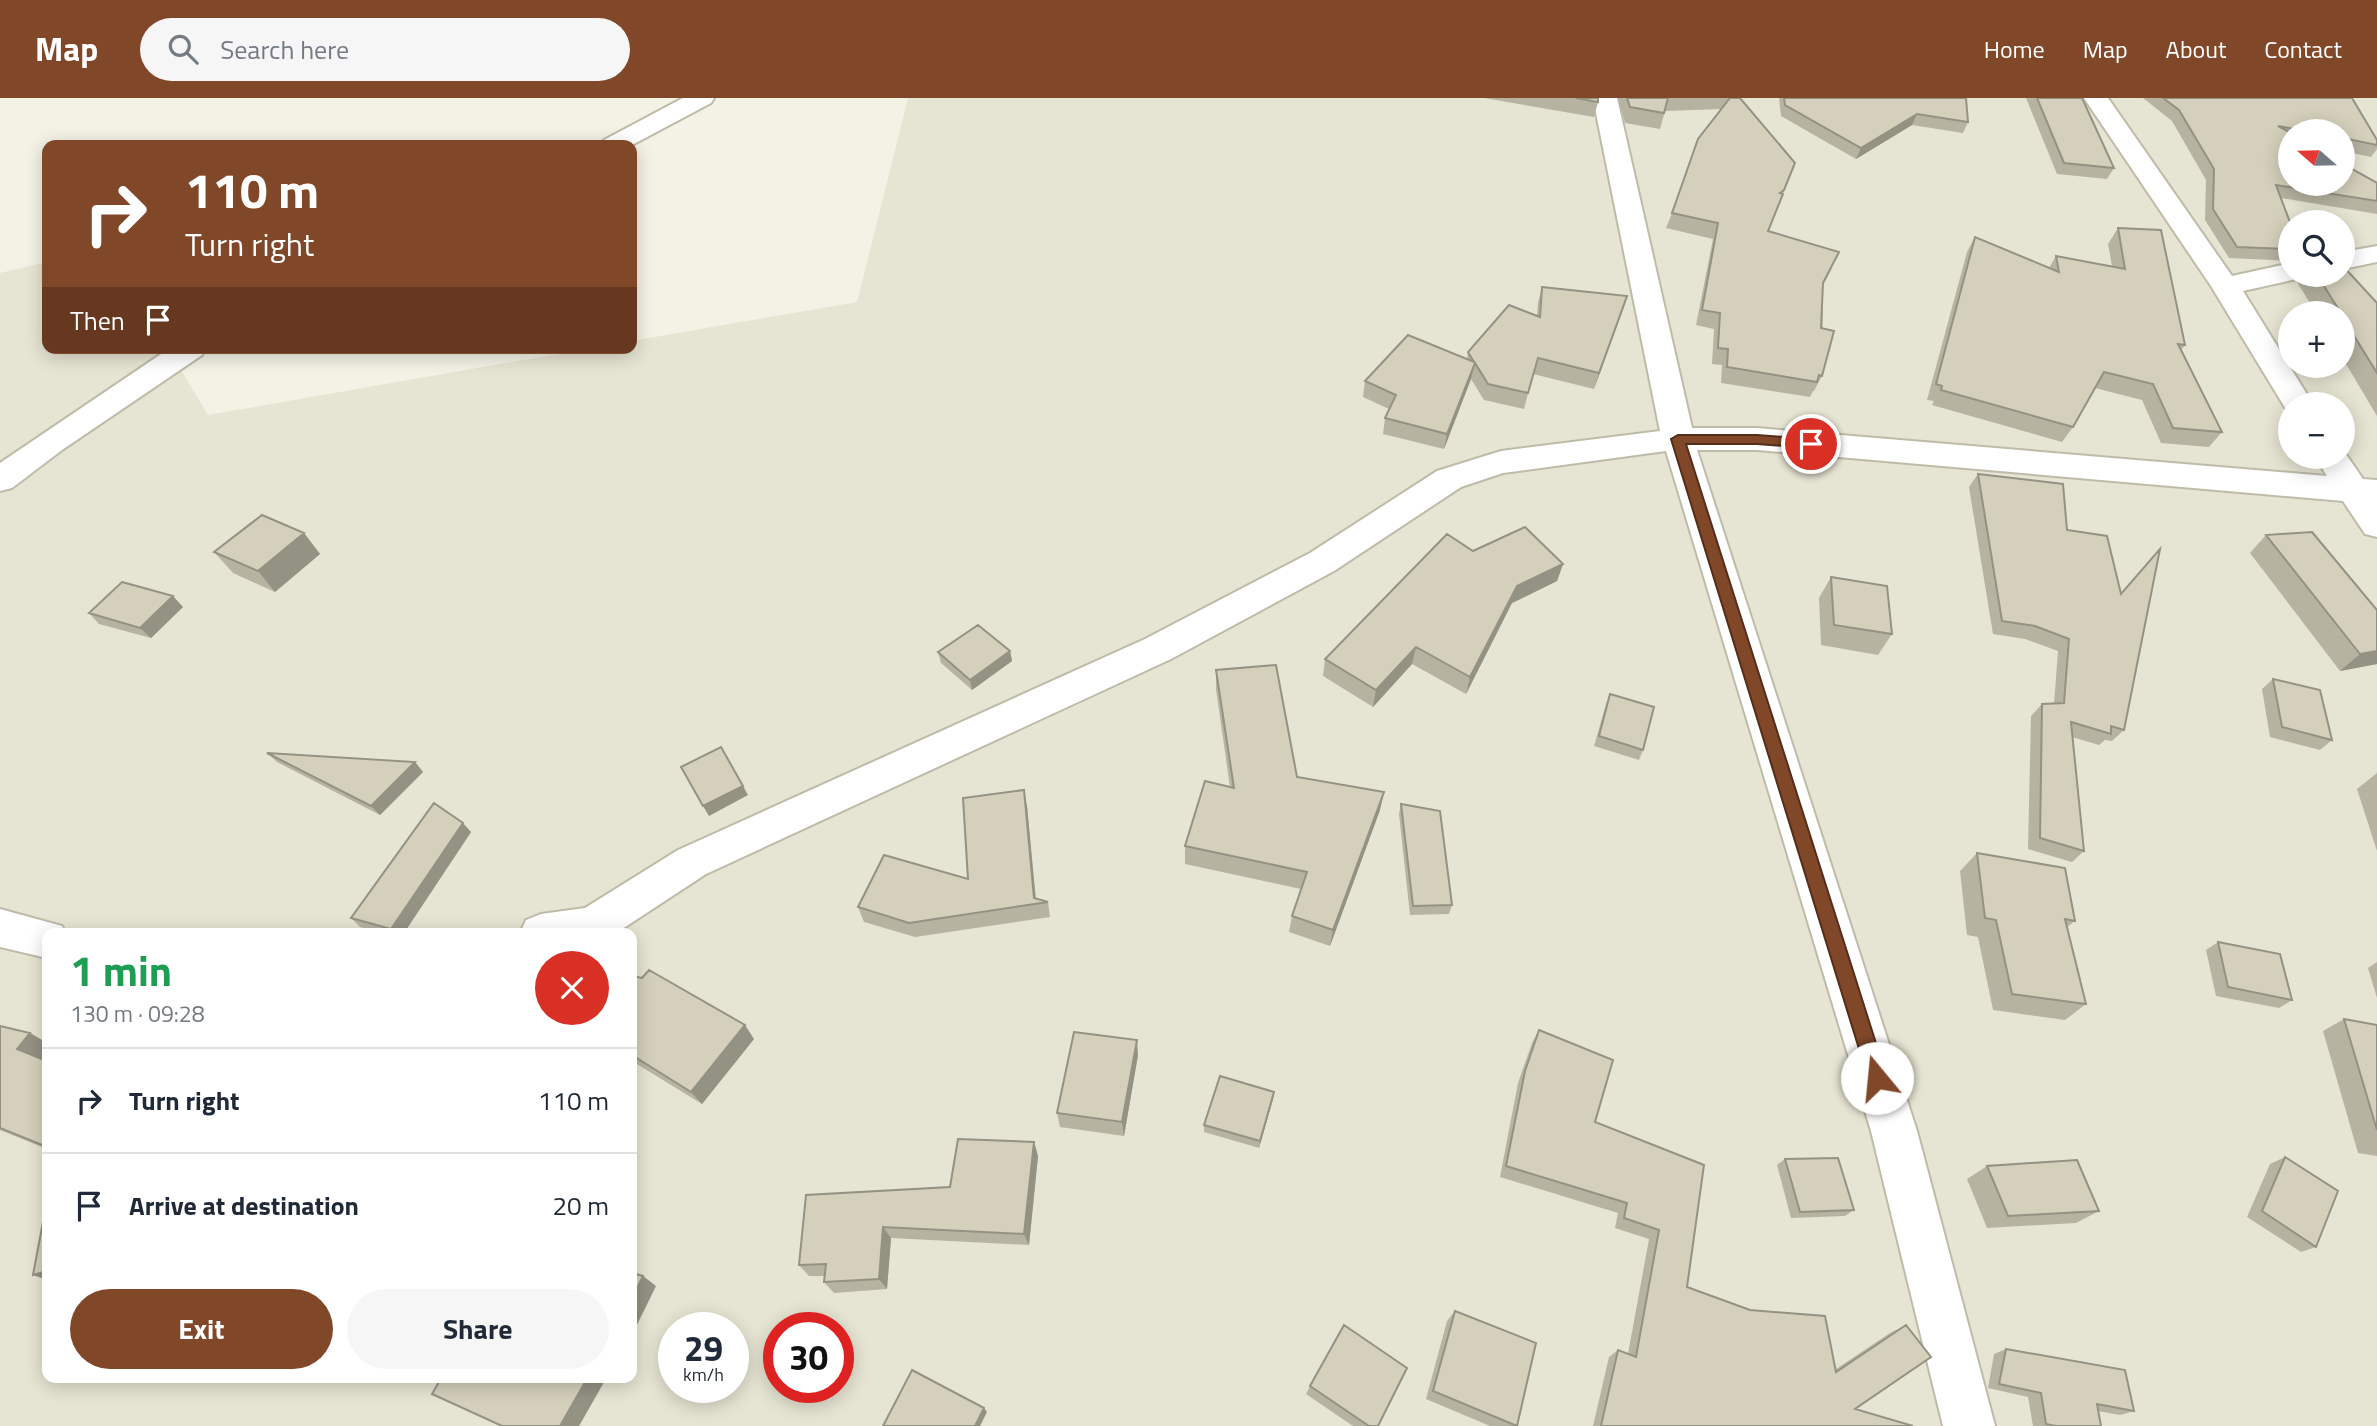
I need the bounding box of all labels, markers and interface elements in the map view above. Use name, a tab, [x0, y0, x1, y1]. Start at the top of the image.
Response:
search box	[140, 18, 630, 81]
text: Map	[35, 24, 98, 74]
icon: search	[164, 30, 202, 68]
text: Search here	[220, 30, 349, 69]
text: Home	[1984, 31, 2045, 67]
text: Map	[2083, 31, 2128, 67]
text: About	[2166, 31, 2226, 67]
text: Contact	[2264, 31, 2342, 67]
north arrow	[2278, 119, 2356, 196]
map controls	[2278, 119, 2355, 469]
text: 110 m	[185, 152, 319, 227]
icon: right	[70, 168, 161, 259]
button: search	[2278, 210, 2355, 287]
text: Turn right	[185, 220, 314, 268]
text: Then	[70, 301, 125, 340]
icon: arrive	[139, 301, 177, 339]
button: +	[2278, 301, 2355, 378]
button: −	[2278, 392, 2355, 469]
pin	[1781, 414, 1841, 474]
icon: arrive	[1792, 425, 1830, 463]
text: 1 min	[70, 938, 172, 1002]
button: close	[535, 951, 609, 1025]
text: 130 m · 09:28	[70, 996, 205, 1031]
position arrow	[1840, 1041, 1914, 1115]
text: Turn right	[129, 1081, 240, 1120]
text: 110 m	[538, 1081, 609, 1120]
icon: right	[70, 1082, 108, 1120]
text: Arrive at destination	[129, 1186, 359, 1225]
text: 20 m	[552, 1186, 609, 1225]
icon: arrive	[70, 1187, 108, 1225]
button: Exit	[70, 1289, 333, 1369]
button: Share	[347, 1289, 609, 1369]
speed limit sign: 30	[763, 1312, 854, 1403]
text: 29	[684, 1321, 723, 1375]
text: km/h	[683, 1361, 724, 1388]

